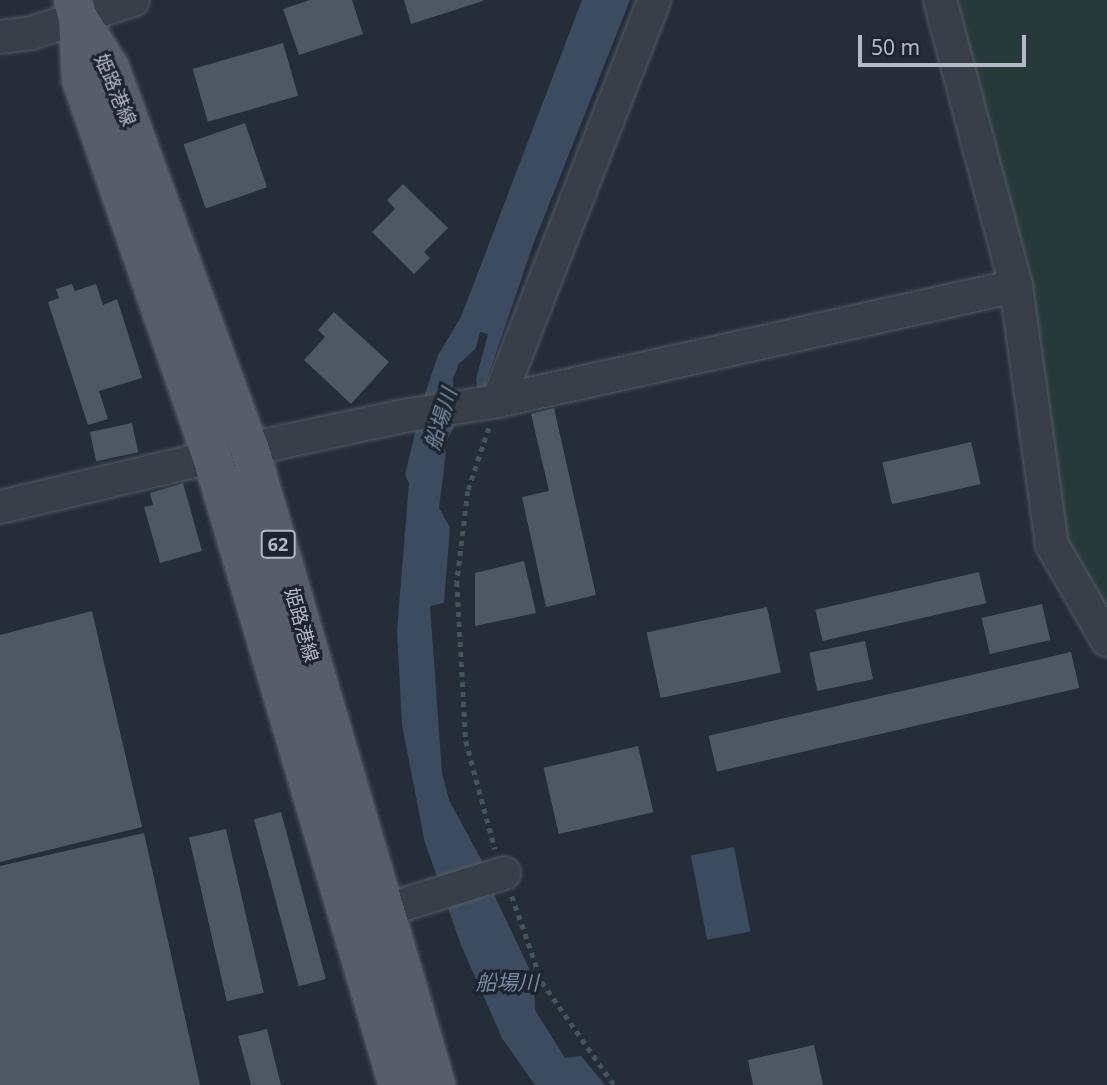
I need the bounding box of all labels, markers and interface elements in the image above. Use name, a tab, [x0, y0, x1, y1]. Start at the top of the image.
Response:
scale bar	[862, 21, 1030, 65]
text: 50 m	[871, 33, 920, 61]
street label: 姫路港線	[90, 51, 140, 129]
water label: 船場川	[419, 385, 461, 453]
road number: 62	[260, 530, 296, 558]
street label: 姫路港線	[280, 585, 322, 665]
water label: 船場川	[476, 969, 538, 995]

